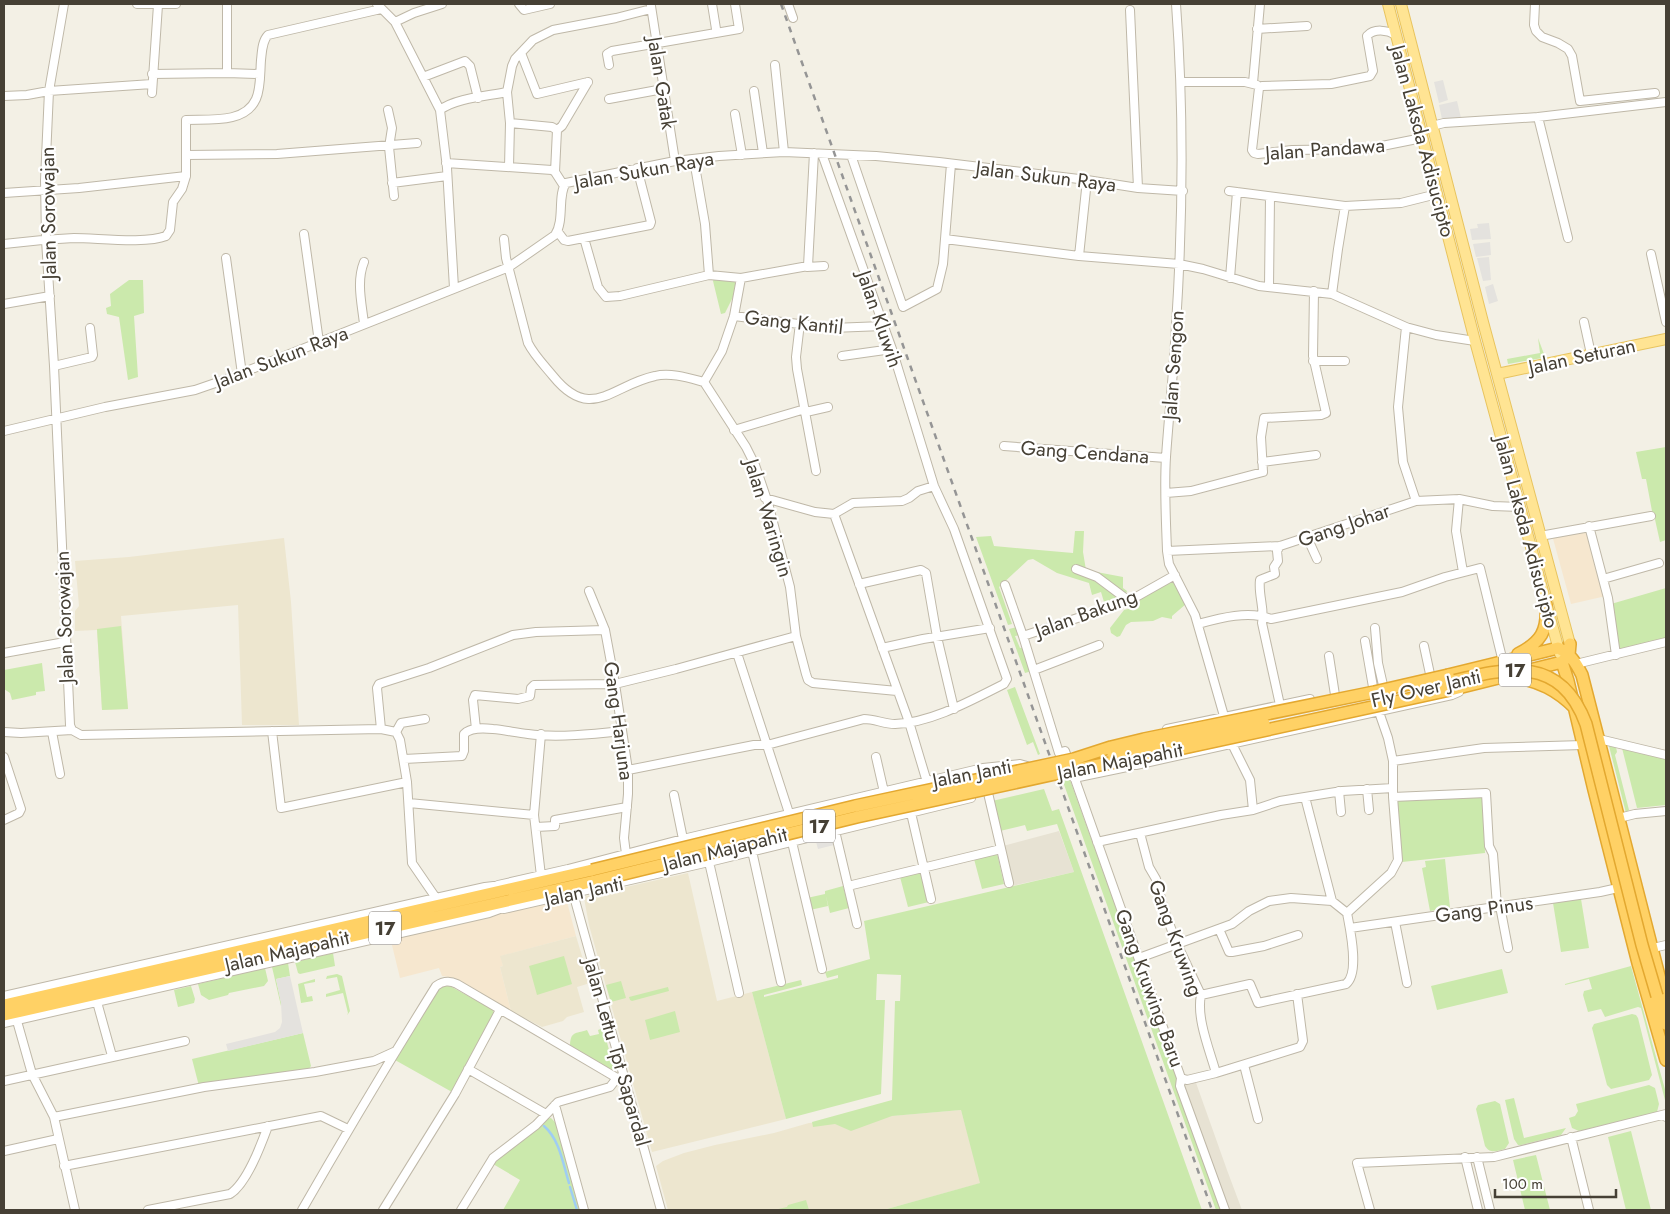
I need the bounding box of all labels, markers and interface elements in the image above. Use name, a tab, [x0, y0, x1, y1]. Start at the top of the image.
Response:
street label: Jalan Gatak	[639, 32, 683, 132]
street label: Jalan Laksda Adisucipto	[1382, 39, 1462, 241]
street label: Jalan Pandawa	[1261, 131, 1386, 168]
street label: Jalan Sukun Raya	[569, 144, 716, 198]
street label: Jalan Sorowajan	[33, 146, 64, 283]
street label: Jalan Sukun Raya	[971, 153, 1118, 200]
street label: Jalan Kluwih	[848, 264, 910, 372]
street label: Gang Kantil	[743, 303, 845, 342]
street label: Jalan Sengon	[1155, 309, 1192, 424]
street label: Jalan Sukun Raya	[207, 319, 352, 397]
street label: Jalan Seturan	[1523, 331, 1638, 383]
street label: Jalan Laksda Adisucipto	[1486, 430, 1566, 632]
street label: Gang Cendana	[1020, 434, 1150, 471]
street label: Jalan Waringin	[736, 453, 800, 581]
street label: Gang Johar	[1294, 496, 1394, 555]
street label: Jalan Sorowajan	[48, 550, 81, 687]
street label: Jalan Bakung	[1028, 582, 1141, 646]
road number: 17	[1499, 654, 1531, 686]
street label: Gang Harjuna	[596, 660, 641, 782]
street label: Fly Over Janti	[1368, 662, 1484, 715]
street label: Jalan Majapahit	[1052, 735, 1185, 788]
street label: Jalan Janti	[927, 752, 1014, 796]
road number: 17	[803, 809, 835, 842]
street label: Jalan Majapahit	[657, 820, 790, 880]
street label: Jalan Janti	[539, 869, 626, 915]
street label: Gang Kruwing	[1141, 876, 1210, 1001]
street label: Gang Pinus	[1433, 888, 1535, 931]
street label: Gang Kruwing Baru	[1107, 905, 1192, 1071]
road number: 17	[369, 911, 401, 944]
street label: Jalan Majapahit	[219, 923, 352, 981]
street label: Jalan Lettu Tpt Sapardal	[575, 952, 657, 1150]
scale bar	[1495, 1166, 1616, 1198]
text: 100 m	[1502, 1173, 1543, 1195]

